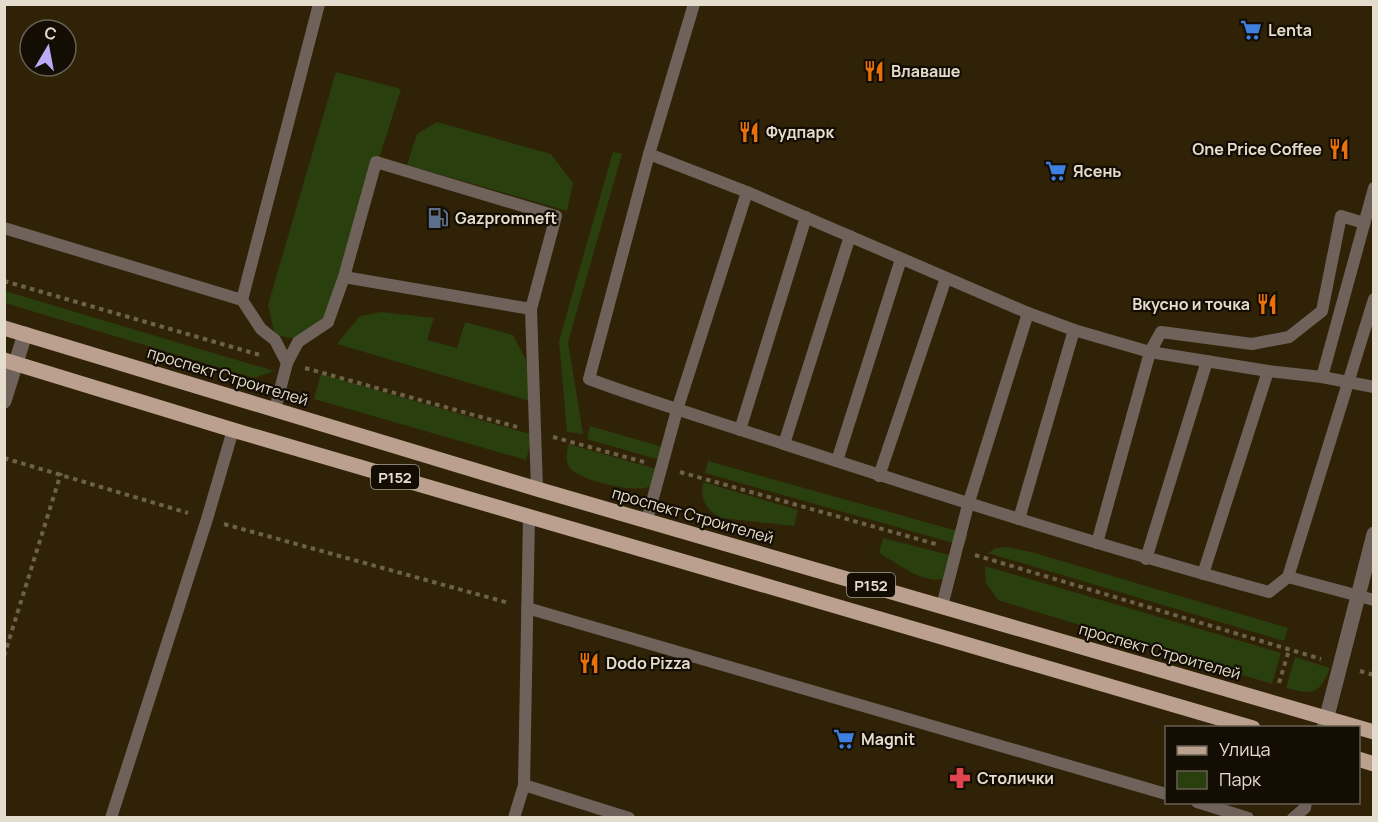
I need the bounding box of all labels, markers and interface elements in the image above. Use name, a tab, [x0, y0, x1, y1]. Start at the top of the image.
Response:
north arrow	[18, 18, 78, 78]
supermarket icon: Lenta	[1239, 18, 1263, 42]
place label: Lenta	[1268, 19, 1312, 41]
text: С	[43, 21, 59, 45]
restaurant icon: Влаваше	[862, 59, 886, 83]
place label: Влаваше	[891, 60, 961, 82]
restaurant icon: Фудпарк	[737, 120, 761, 144]
place label: Фудпарк	[766, 121, 834, 143]
restaurant icon: One Price Coffee	[1327, 137, 1351, 161]
place label: One Price Coffee	[1192, 138, 1322, 160]
supermarket icon: Ясень	[1044, 159, 1068, 183]
place label: Ясень	[1073, 160, 1121, 182]
fuel station icon: Gazpromneft	[426, 206, 450, 230]
place label: Gazpromneft	[455, 207, 557, 229]
restaurant icon: Вкусно и точка	[1255, 292, 1279, 316]
place label: Вкусно и точка	[1132, 293, 1250, 315]
street label: проспект Строителей	[145, 341, 311, 411]
road number: Р152	[371, 465, 419, 489]
street label: проспект Строителей	[610, 481, 776, 549]
road number: Р152	[847, 573, 895, 597]
street label: проспект Строителей	[1077, 617, 1243, 685]
restaurant icon: Dodo Pizza	[577, 651, 601, 675]
place label: Dodo Pizza	[606, 652, 691, 674]
legend	[1165, 726, 1360, 804]
supermarket icon: Magnit	[832, 727, 856, 751]
place label: Magnit	[861, 728, 915, 750]
text: Улица	[1219, 737, 1271, 761]
pharmacy icon: Столички	[948, 766, 972, 790]
place label: Столички	[977, 767, 1054, 789]
text: Парк	[1219, 767, 1262, 791]

